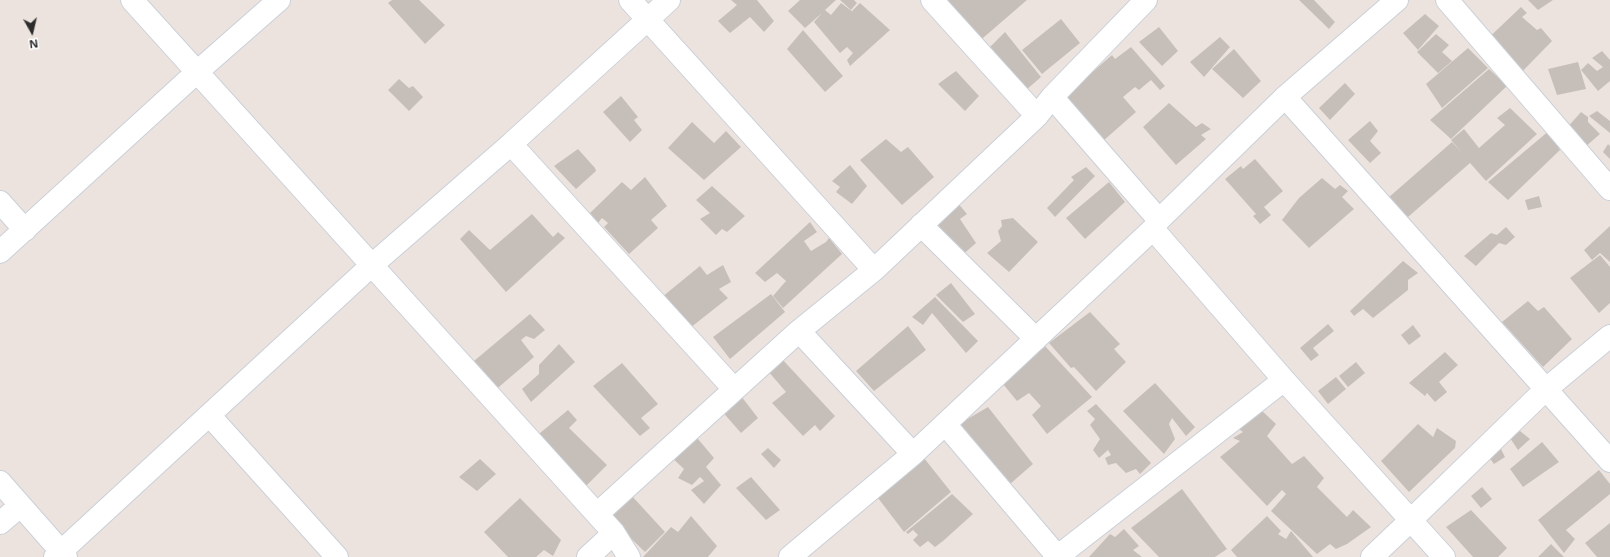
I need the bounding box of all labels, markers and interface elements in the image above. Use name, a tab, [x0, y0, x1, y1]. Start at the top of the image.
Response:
north arrow	[12, 12, 52, 52]
text: N	[28, 36, 39, 52]

